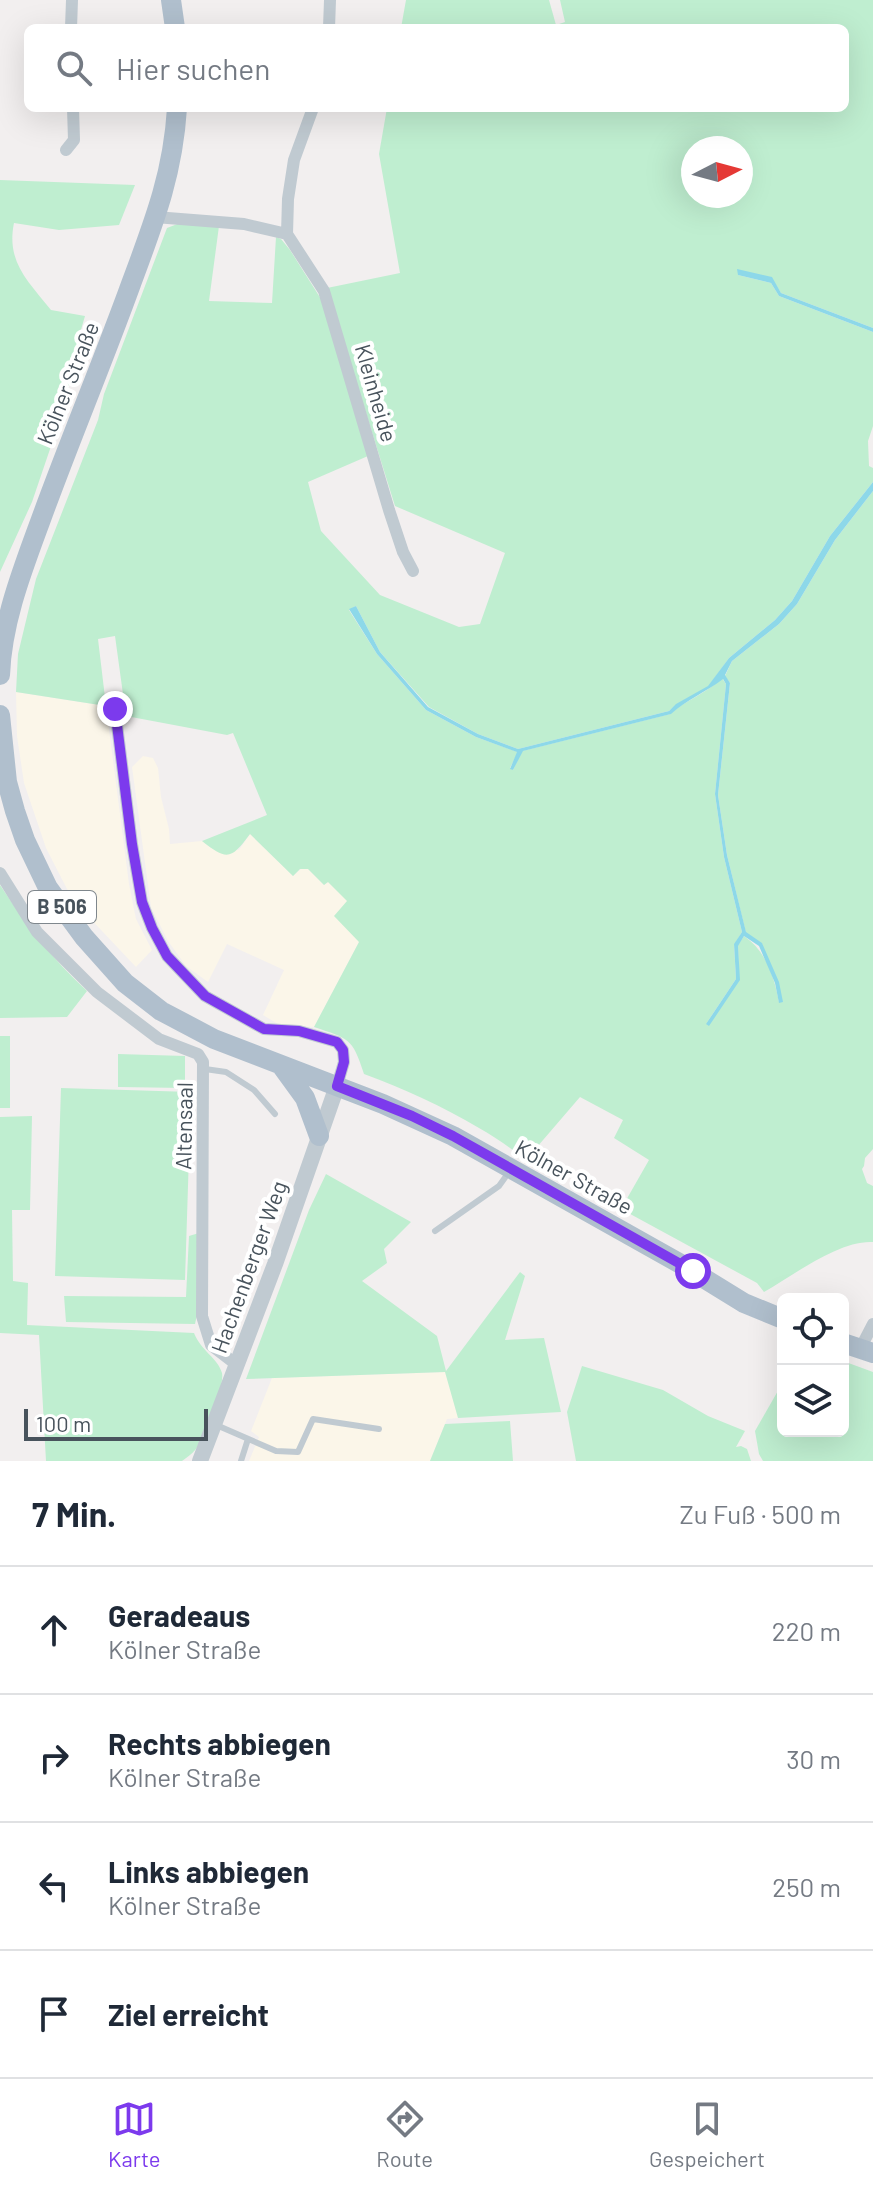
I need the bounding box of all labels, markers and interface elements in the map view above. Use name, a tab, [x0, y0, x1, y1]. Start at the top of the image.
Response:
search box	[24, 24, 849, 112]
icon: search	[52, 46, 96, 90]
text: Hier suchen	[116, 50, 270, 86]
north arrow	[681, 136, 753, 208]
street label: Kölner Straße	[31, 318, 103, 448]
street label: Kleinheide	[351, 341, 403, 445]
route end	[97, 691, 133, 727]
road number: B 506	[28, 891, 96, 923]
street label: Altensaal	[169, 1082, 197, 1170]
street label: Kölner Straße	[511, 1133, 638, 1219]
street label: Hachenberger Weg	[205, 1177, 291, 1356]
route start	[675, 1253, 711, 1289]
map controls	[777, 1293, 849, 1437]
button: locate	[777, 1293, 849, 1365]
button: layers	[777, 1365, 849, 1437]
scale bar	[24, 1405, 208, 1441]
text: 100 m	[36, 1410, 91, 1436]
text: 7 Min.	[32, 1493, 116, 1534]
text: Zu Fuß · 500 m	[679, 1498, 841, 1529]
text: Geradeaus	[108, 1597, 250, 1633]
icon: ahead	[32, 1608, 76, 1652]
text: 220 m	[772, 1615, 841, 1646]
text: Kölner Straße	[108, 1633, 261, 1664]
text: Rechts abbiegen	[108, 1725, 331, 1761]
icon: right	[32, 1736, 76, 1780]
text: 30 m	[786, 1743, 841, 1774]
text: Kölner Straße	[108, 1761, 261, 1792]
text: Links abbiegen	[108, 1853, 309, 1889]
icon: left	[32, 1864, 76, 1908]
text: 250 m	[772, 1871, 841, 1902]
text: Kölner Straße	[108, 1889, 261, 1920]
icon: arrive	[32, 1992, 76, 2036]
text: Ziel erreicht	[108, 1996, 269, 2032]
tab: Karte	[108, 2097, 160, 2171]
tab: Route	[376, 2097, 433, 2171]
tab: Gespeichert	[649, 2097, 765, 2171]

